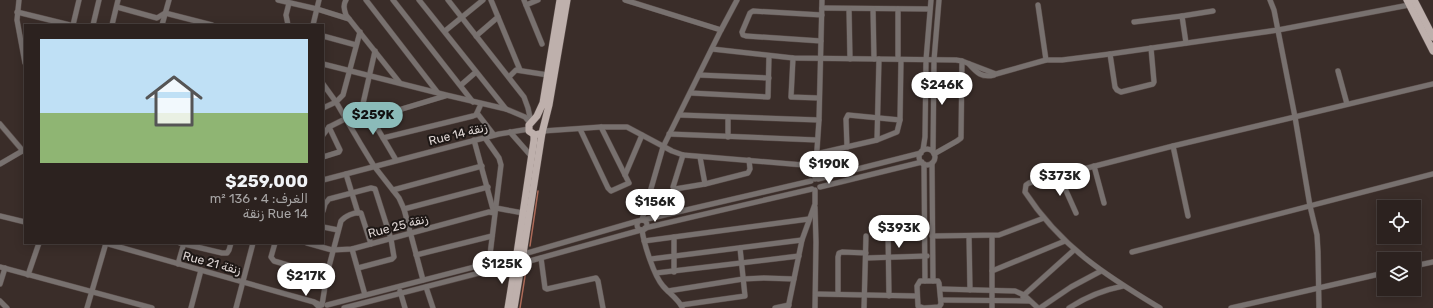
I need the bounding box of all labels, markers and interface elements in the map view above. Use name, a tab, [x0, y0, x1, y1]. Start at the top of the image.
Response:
icon: home	[138, 65, 210, 137]
pin: $246K	[914, 72, 970, 106]
text: $246K	[920, 77, 964, 92]
pin: $259K	[345, 102, 401, 136]
text: $259K	[352, 107, 394, 122]
street label: Rue 14 زنقة	[427, 120, 489, 149]
pin: $190K	[801, 151, 857, 185]
text: $190K	[809, 156, 849, 171]
pin: $373K	[1032, 163, 1088, 197]
text: $373K	[1039, 168, 1081, 183]
text: $259,000	[225, 171, 308, 191]
pin: $156K	[627, 189, 683, 223]
text: الغرف: 4 · 136 m²	[210, 191, 308, 206]
text: $156K	[635, 194, 675, 209]
map controls	[1377, 200, 1421, 296]
button: locate	[1377, 200, 1421, 244]
text: Rue 14 زنقة	[243, 206, 308, 221]
street label: Rue 25 زنقة	[366, 211, 430, 242]
pin: $393K	[871, 215, 927, 249]
text: $393K	[878, 220, 920, 235]
street label: Rue 21 زنقة	[181, 249, 243, 278]
pin: $125K	[474, 251, 530, 285]
button: layers	[1377, 252, 1421, 296]
text: $125K	[482, 256, 522, 271]
pin: $217K	[278, 263, 334, 297]
text: $217K	[286, 268, 326, 283]

